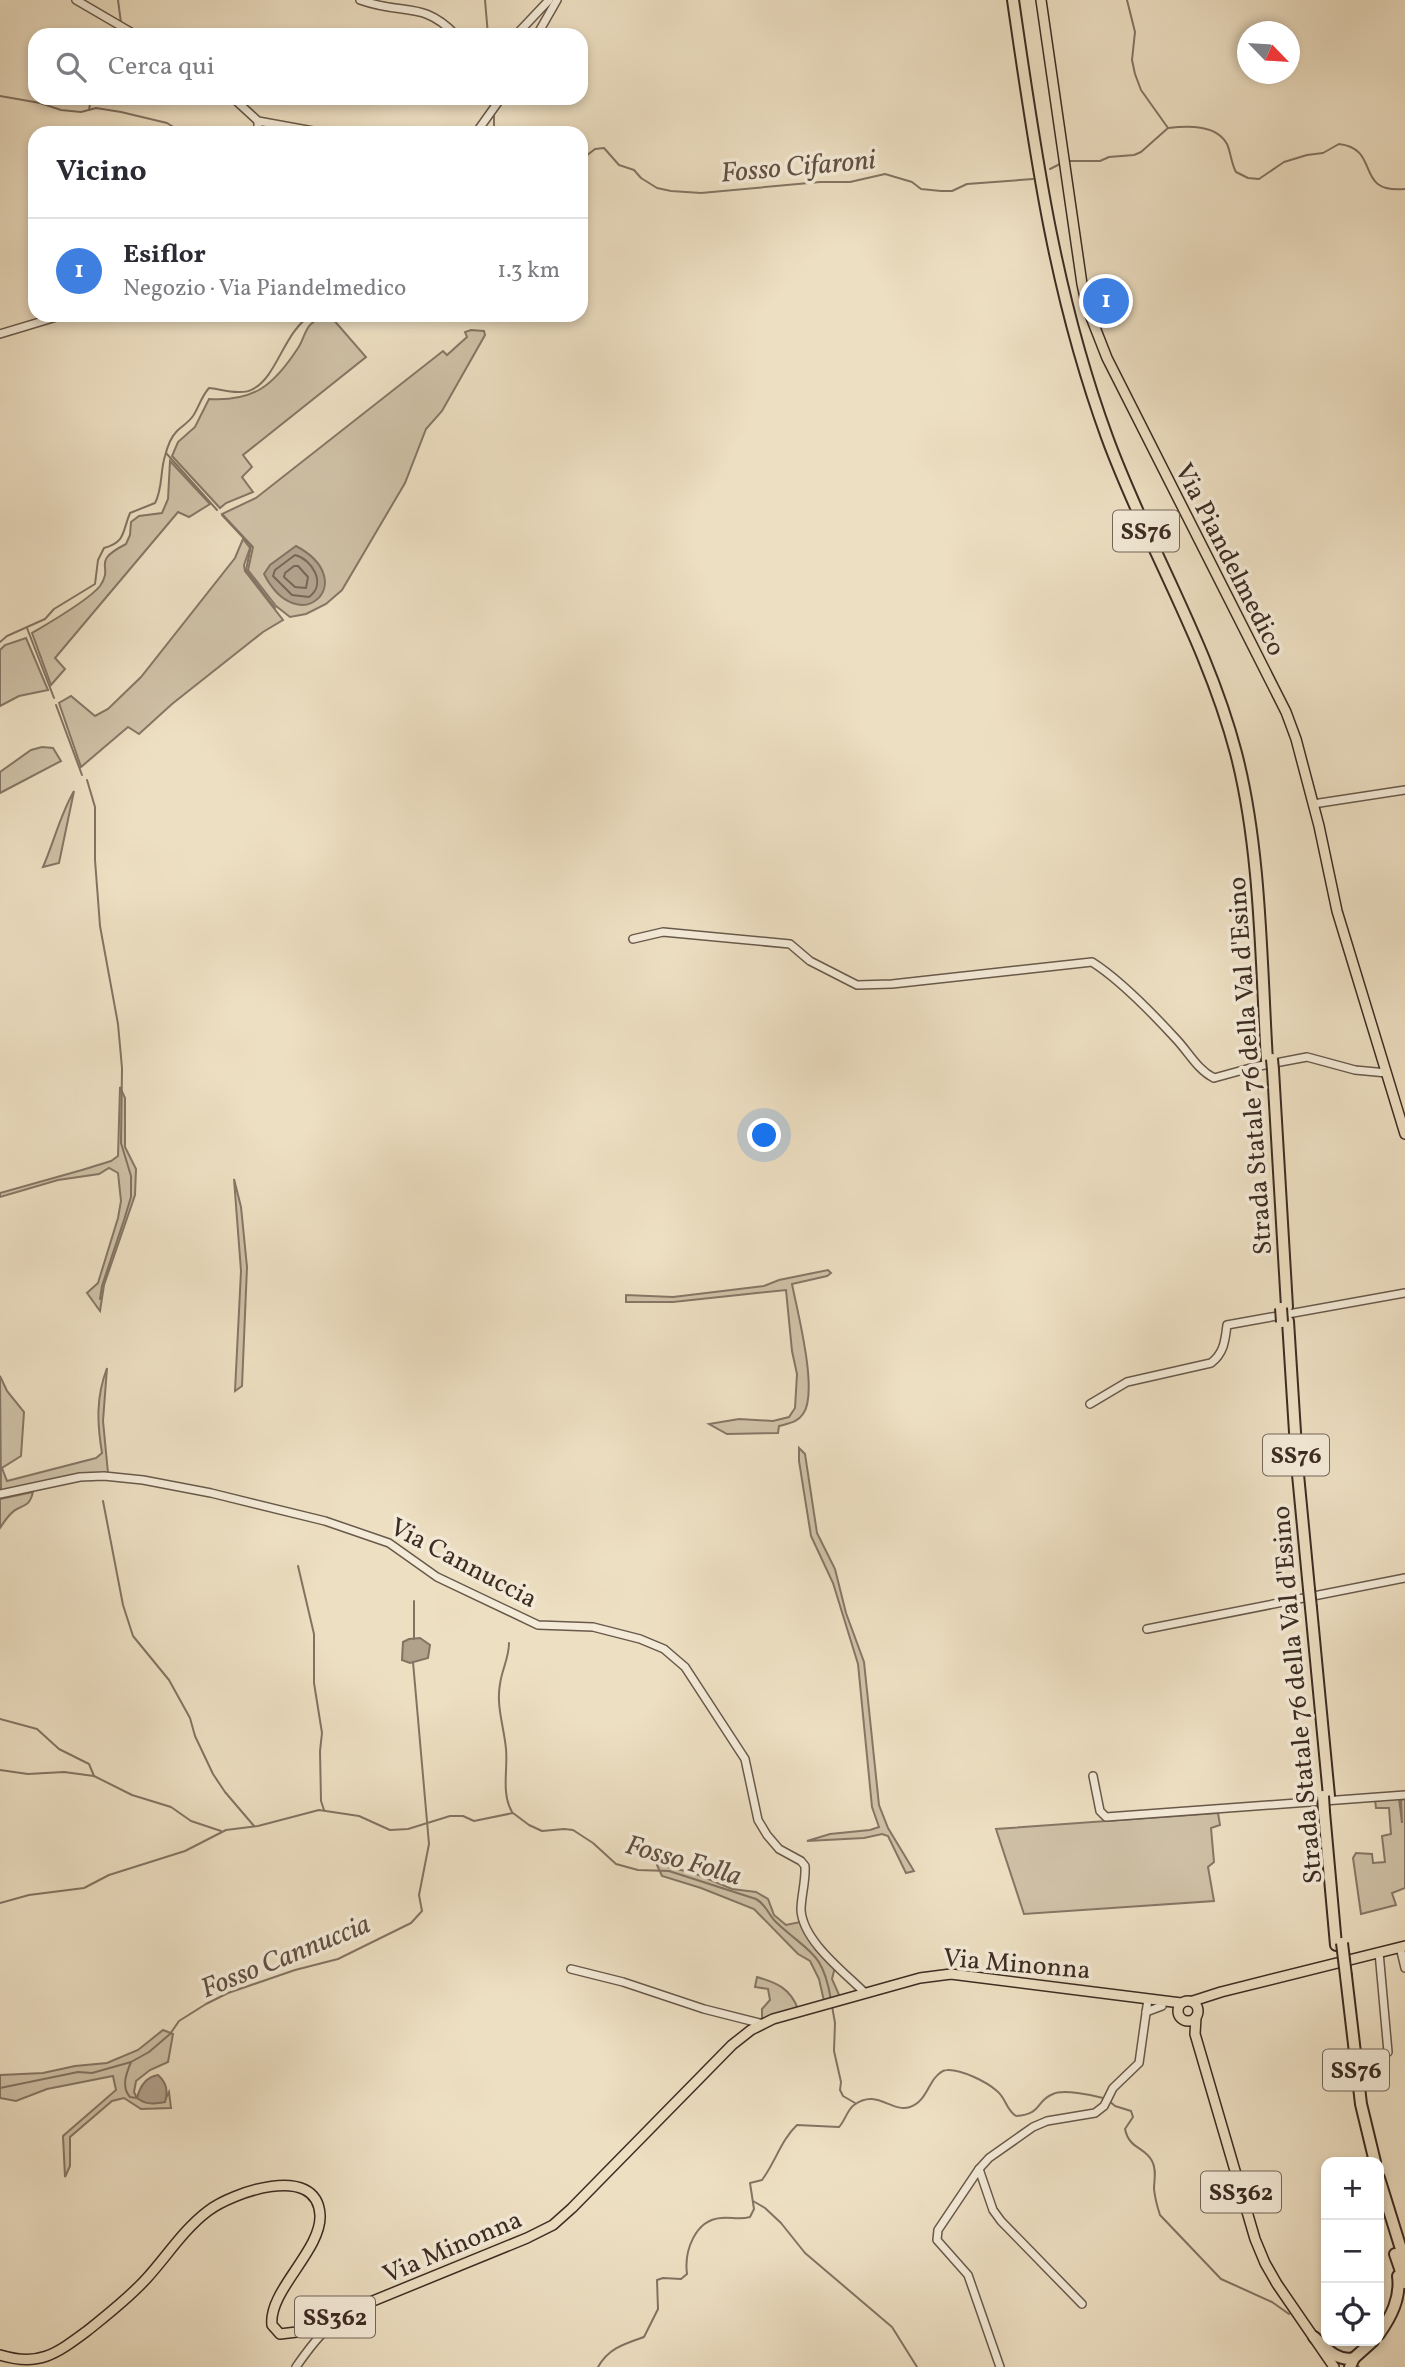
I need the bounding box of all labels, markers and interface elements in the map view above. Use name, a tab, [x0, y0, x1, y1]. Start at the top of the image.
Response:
north arrow	[1237, 21, 1300, 84]
search box	[28, 28, 588, 105]
icon: search	[52, 48, 90, 86]
text: Cerca qui	[108, 49, 215, 85]
water label: Fosso Cifaroni	[719, 141, 878, 194]
text: Vicino	[56, 151, 147, 193]
text: Esiflor	[123, 237, 206, 273]
text: 1	[74, 255, 84, 287]
text: 1.3 km	[497, 255, 560, 287]
text: Negozio · Via Piandelmedico	[123, 273, 406, 305]
pin: 1	[1083, 275, 1129, 327]
street label: Via Piandelmedico	[1165, 457, 1293, 663]
road number: SS76	[1113, 510, 1179, 552]
street label: Strada Statale 76 della Val d'Esino	[1220, 875, 1282, 1256]
your location	[747, 1118, 781, 1152]
road number: SS76	[1263, 1434, 1329, 1476]
street label: Strada Statale 76 della Val d'Esino	[1264, 1504, 1332, 1885]
street label: Via Cannuccia	[383, 1510, 543, 1618]
water label: Fosso Folla	[621, 1826, 746, 1897]
water label: Fosso Cannuccia	[195, 1906, 377, 2009]
street label: Via Minonna	[942, 1941, 1092, 1989]
road number: SS76	[1323, 2050, 1389, 2090]
map controls	[1321, 2157, 1384, 2346]
button: +	[1321, 2157, 1384, 2220]
road number: SS362	[1201, 2172, 1281, 2213]
street label: Via Minonna	[378, 2202, 528, 2293]
button: −	[1321, 2220, 1384, 2283]
button: locate	[1321, 2283, 1384, 2346]
road number: SS362	[295, 2296, 375, 2338]

